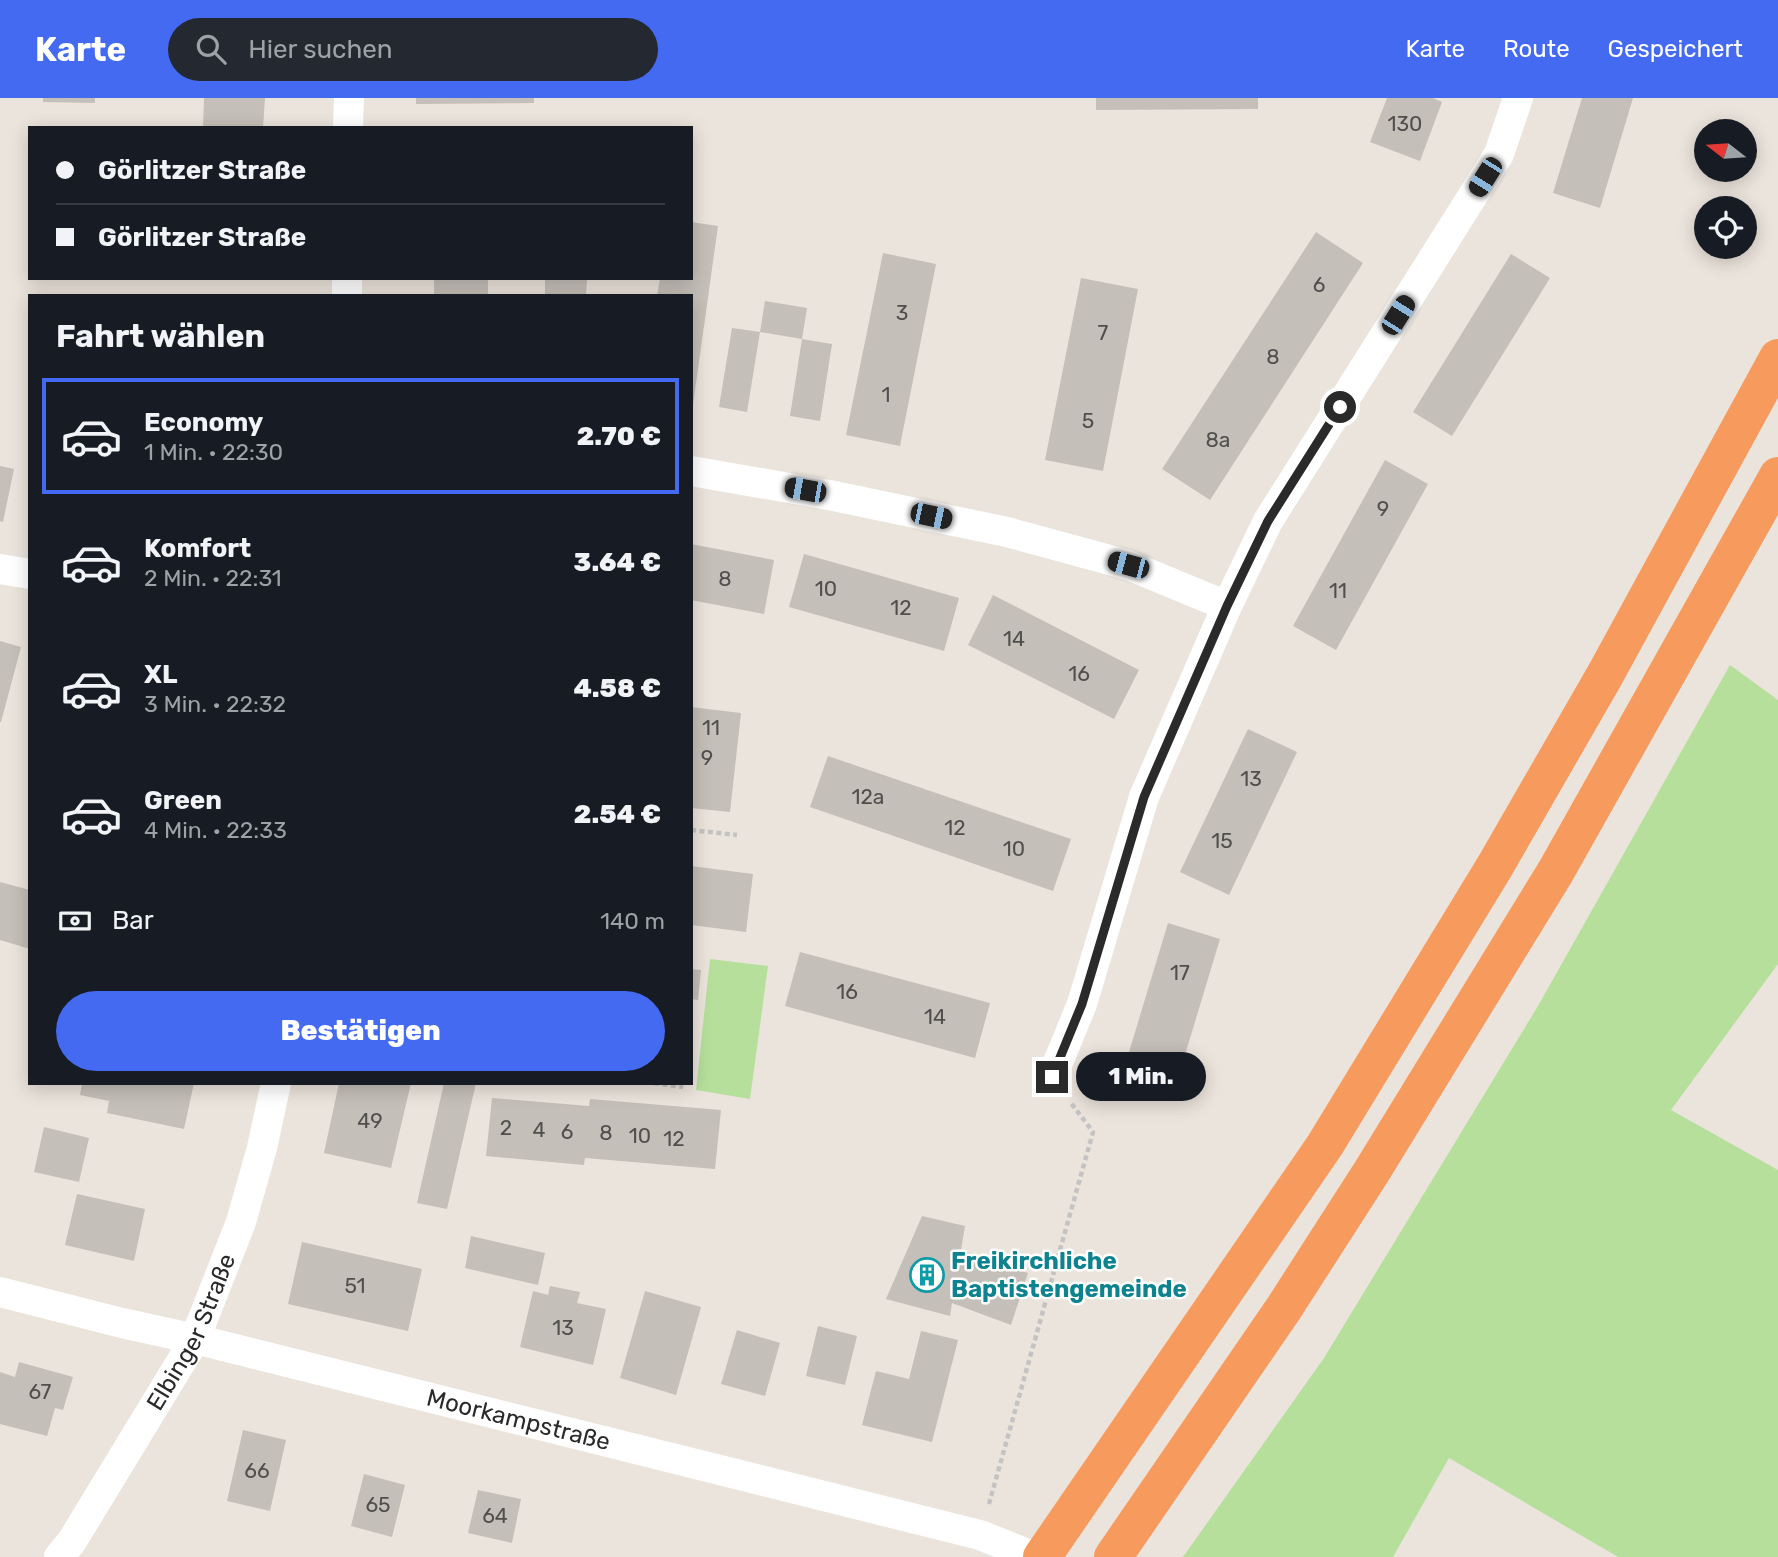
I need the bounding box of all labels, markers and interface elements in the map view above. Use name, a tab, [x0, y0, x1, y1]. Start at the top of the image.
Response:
search box	[168, 18, 658, 81]
text: Karte	[35, 30, 126, 69]
icon: search	[192, 30, 230, 68]
text: Hier suchen	[248, 34, 393, 65]
text: Karte	[1406, 35, 1465, 63]
text: Route	[1503, 35, 1570, 63]
text: Gespeichert	[1608, 35, 1743, 63]
house number: 130	[1388, 111, 1422, 136]
north arrow	[1694, 119, 1757, 182]
map controls	[1694, 119, 1757, 259]
car	[1465, 154, 1506, 200]
text: Görlitzer Straße	[98, 155, 306, 186]
button: locate	[1694, 196, 1757, 259]
text: Görlitzer Straße	[98, 222, 306, 253]
house number: 6	[1313, 272, 1325, 297]
car	[1378, 292, 1419, 338]
house number: 3	[896, 300, 908, 325]
text: Fahrt wählen	[56, 317, 265, 355]
house number: 7	[1098, 320, 1109, 345]
house number: 8	[1266, 344, 1280, 369]
house number: 1	[882, 382, 891, 407]
route start	[1324, 391, 1356, 423]
icon: car	[60, 405, 123, 468]
text: Economy	[144, 407, 263, 438]
house number: 5	[1082, 408, 1094, 433]
text: 2.70 €	[577, 421, 661, 452]
house number: 8a	[1206, 427, 1230, 452]
text: 1 Min. · 22:30	[144, 438, 283, 466]
car	[783, 476, 828, 504]
house number: 9	[1377, 496, 1389, 521]
car	[909, 501, 954, 531]
icon: car	[60, 531, 123, 594]
text: Komfort	[144, 533, 251, 564]
text: 3.64 €	[574, 547, 661, 578]
car	[1105, 549, 1152, 581]
text: 2 Min. · 22:31	[144, 564, 282, 592]
house number: 8	[718, 566, 732, 591]
house number: 10	[815, 576, 837, 601]
house number: 11	[1329, 578, 1347, 603]
house number: 12	[890, 595, 912, 620]
house number: 14	[1003, 626, 1025, 651]
icon: car	[60, 657, 123, 720]
text: XL	[144, 659, 177, 690]
house number: 16	[1068, 661, 1090, 686]
text: 4.58 €	[573, 673, 661, 704]
text: 3 Min. · 22:32	[144, 690, 286, 718]
house number: 11	[702, 715, 720, 740]
house number: 9	[701, 745, 713, 770]
house number: 13	[1240, 766, 1262, 791]
icon: car	[60, 783, 123, 846]
house number: 12a	[852, 784, 884, 809]
text: Green	[144, 785, 222, 816]
text: 2.54 €	[574, 799, 661, 830]
house number: 12	[944, 815, 966, 840]
text: 4 Min. · 22:33	[144, 816, 287, 844]
house number: 15	[1211, 828, 1233, 853]
house number: 10	[1003, 836, 1025, 861]
icon: cash	[56, 902, 94, 940]
text: Bar	[112, 905, 154, 936]
text: 140 m	[600, 907, 665, 935]
house number: 17	[1170, 960, 1190, 985]
house number: 16	[836, 979, 858, 1004]
button: Bestätigen	[56, 991, 665, 1071]
house number: 14	[924, 1004, 946, 1029]
callout: 1 Min.	[1076, 1052, 1206, 1102]
route end	[1036, 1061, 1068, 1093]
text: 1 Min.	[1108, 1062, 1174, 1090]
house number: 49	[357, 1108, 383, 1133]
house number: 2	[500, 1115, 512, 1140]
house number: 4	[532, 1117, 546, 1142]
house number: 6	[561, 1119, 573, 1144]
house number: 8	[599, 1120, 613, 1145]
house number: 10	[629, 1123, 651, 1148]
house number: 12	[663, 1126, 685, 1151]
place label: Freikirchliche Baptistengemeinde	[951, 1247, 1187, 1303]
street label: Elbinger Straße	[141, 1250, 241, 1415]
building icon: Freikirchliche Baptistengemeinde	[908, 1256, 946, 1294]
house number: 51	[344, 1273, 366, 1298]
house number: 13	[552, 1315, 574, 1340]
house number: 67	[29, 1379, 52, 1404]
street label: Moorkampstraße	[424, 1383, 613, 1456]
house number: 66	[244, 1458, 270, 1483]
house number: 65	[365, 1492, 391, 1517]
house number: 64	[482, 1503, 508, 1528]

